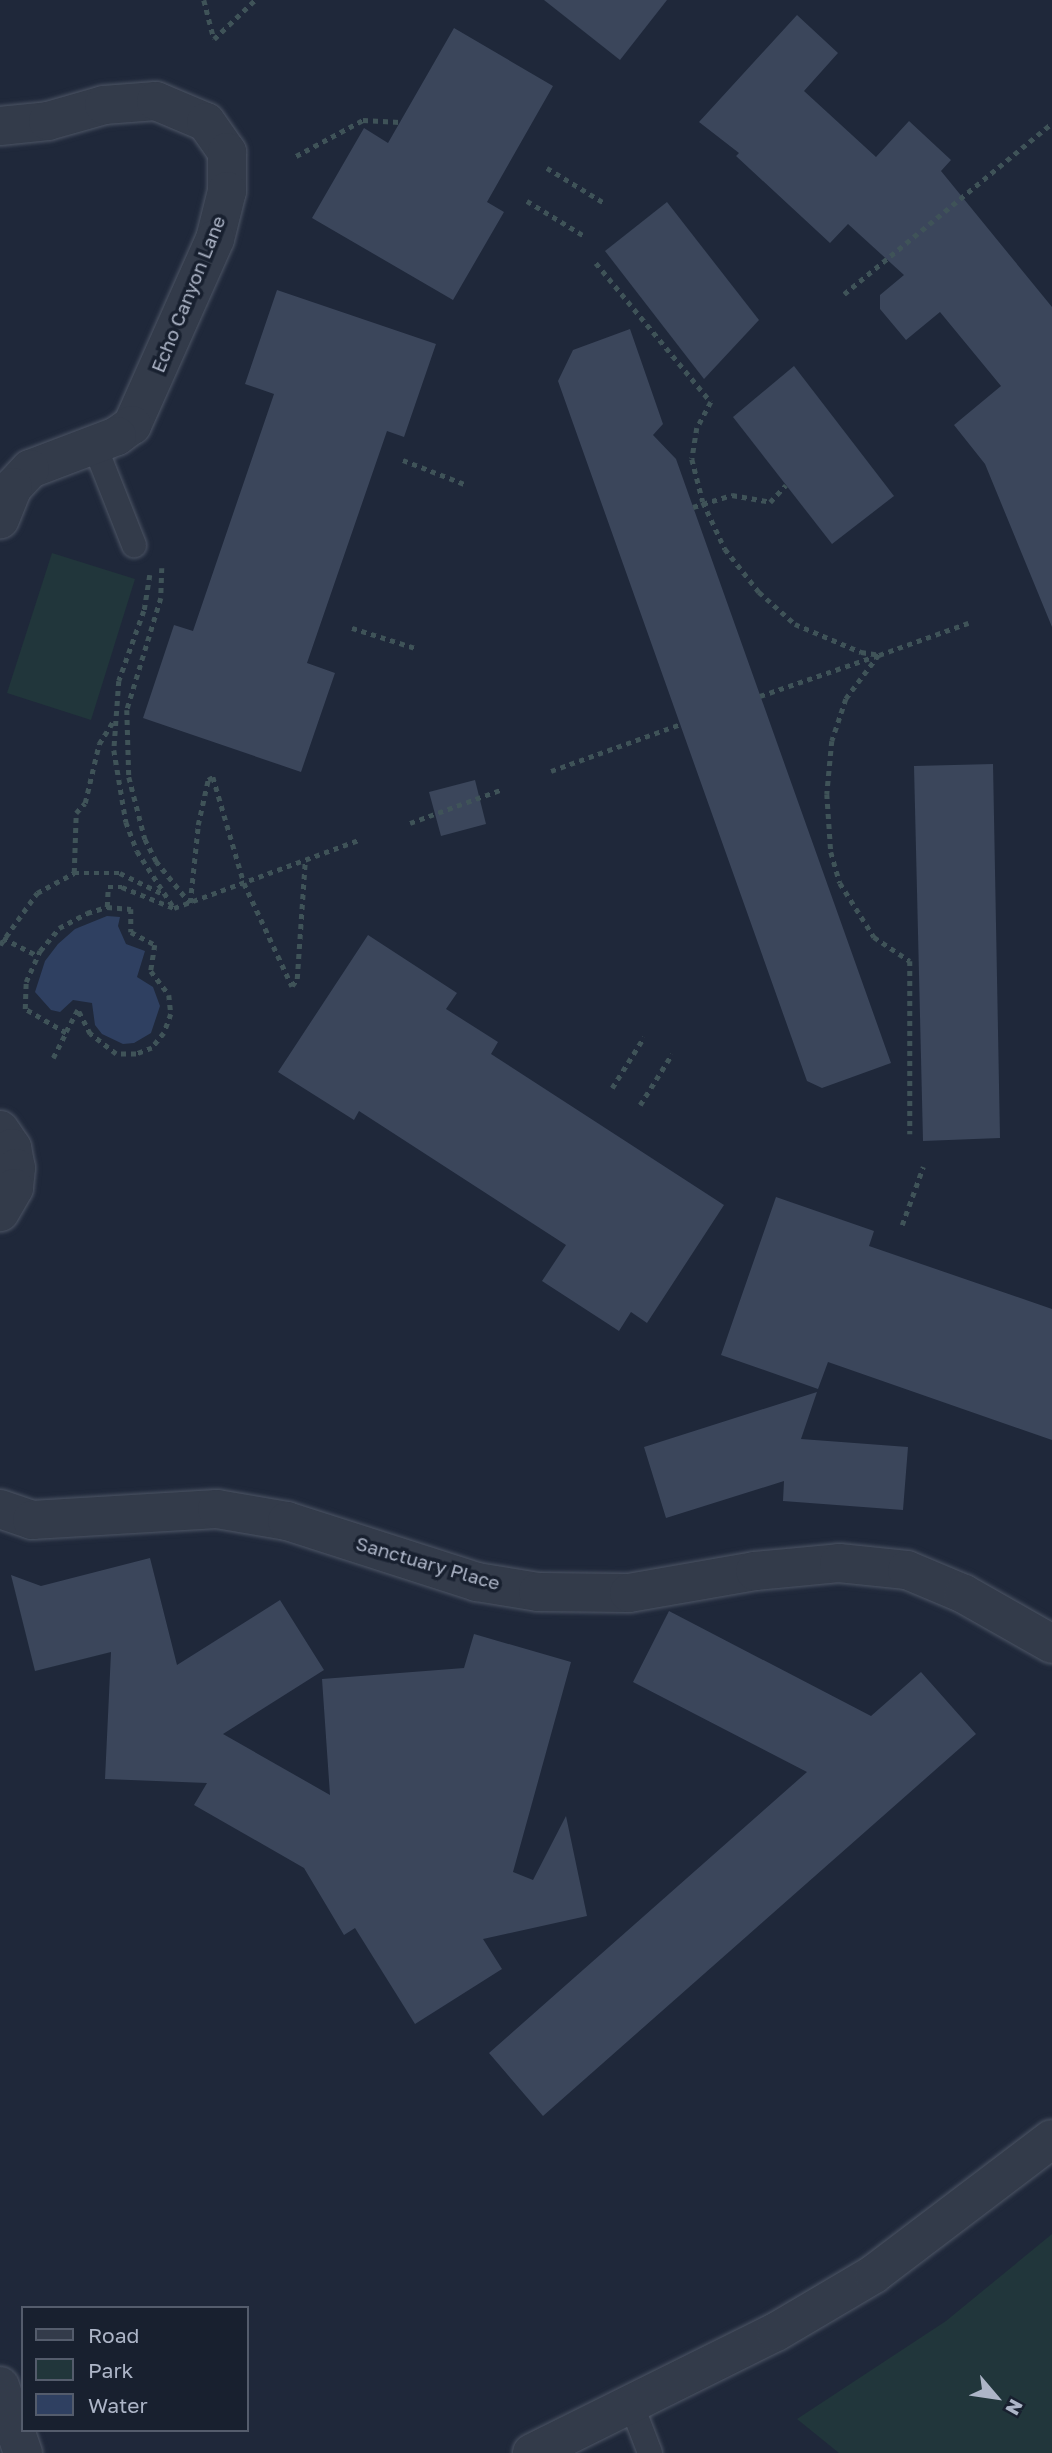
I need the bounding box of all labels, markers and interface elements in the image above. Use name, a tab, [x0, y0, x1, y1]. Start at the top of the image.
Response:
street label: Echo Canyon Lane	[146, 212, 230, 376]
street label: Sanctuary Place	[353, 1532, 503, 1594]
legend	[21, 2306, 248, 2432]
text: Road	[88, 2322, 139, 2348]
text: Park	[88, 2357, 133, 2383]
north arrow	[961, 2362, 1031, 2432]
text: Water	[88, 2392, 148, 2418]
text: N	[1001, 2396, 1028, 2419]

